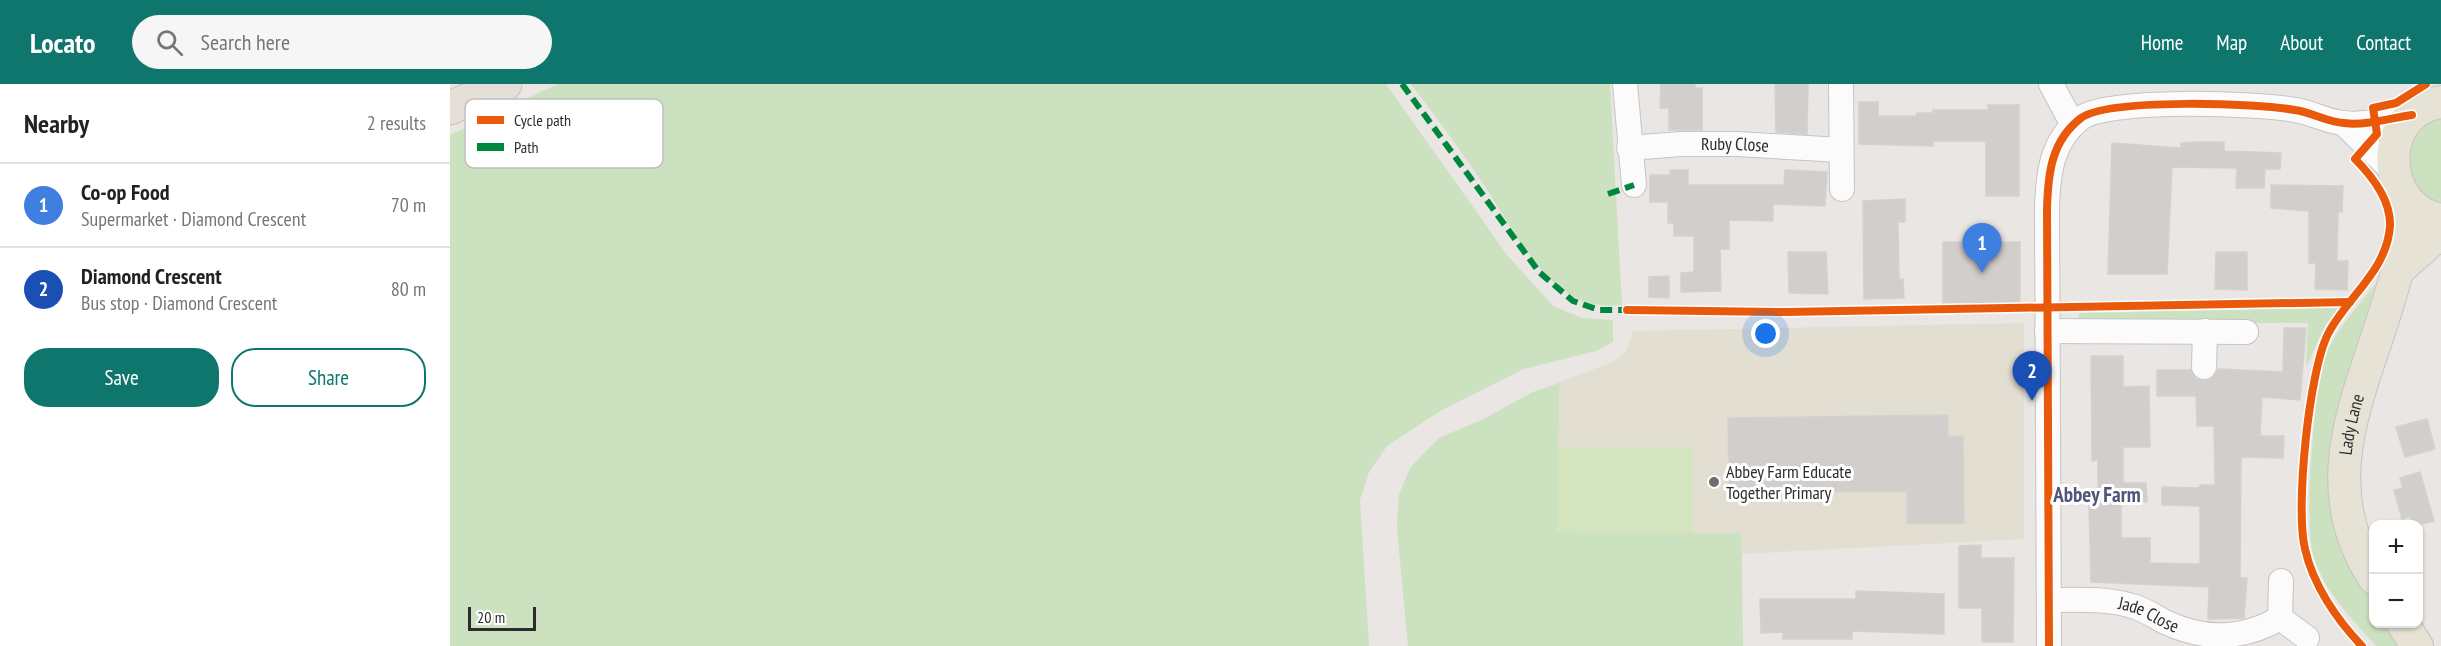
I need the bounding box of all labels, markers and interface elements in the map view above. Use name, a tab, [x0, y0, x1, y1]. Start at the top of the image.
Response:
search box	[132, 15, 552, 69]
text: Locato	[30, 24, 96, 61]
icon: search	[153, 26, 186, 59]
text: Search here	[201, 28, 290, 56]
text: Home	[2141, 29, 2183, 56]
text: Map	[2216, 29, 2247, 56]
text: About	[2280, 29, 2323, 56]
text: Contact	[2356, 29, 2411, 56]
legend	[465, 99, 663, 168]
text: Nearby	[24, 107, 89, 140]
text: 2 results	[367, 110, 426, 136]
text: Cycle path	[514, 110, 571, 130]
street label: Ruby Close	[1701, 132, 1769, 157]
text: Path	[514, 137, 539, 157]
text: Co-op Food	[81, 178, 169, 206]
text: 1	[39, 192, 48, 218]
text: 70 m	[391, 192, 426, 218]
text: Supermarket · Diamond Crescent	[81, 206, 306, 232]
pin: 1	[1962, 224, 2002, 273]
text: Diamond Crescent	[81, 262, 222, 290]
text: 2	[39, 276, 48, 302]
text: 80 m	[391, 276, 426, 302]
text: Bus stop · Diamond Crescent	[81, 290, 277, 316]
your location	[1751, 319, 1780, 348]
button: Save	[24, 348, 219, 407]
button: Share	[231, 348, 426, 407]
pin: 2	[2012, 352, 2052, 401]
street label: Lady Lane	[2334, 391, 2369, 456]
place label: Abbey Farm Educate Together Primary	[1726, 460, 1852, 504]
marker: Abbey Farm Educate Together Primary	[1707, 475, 1721, 489]
district label: Abbey Farm	[2052, 481, 2141, 508]
map controls	[2369, 520, 2423, 628]
button: +	[2369, 520, 2423, 574]
button: −	[2369, 574, 2423, 628]
street label: Jade Close	[2116, 591, 2182, 638]
scale bar	[468, 604, 536, 632]
text: 20 m	[477, 607, 505, 627]

